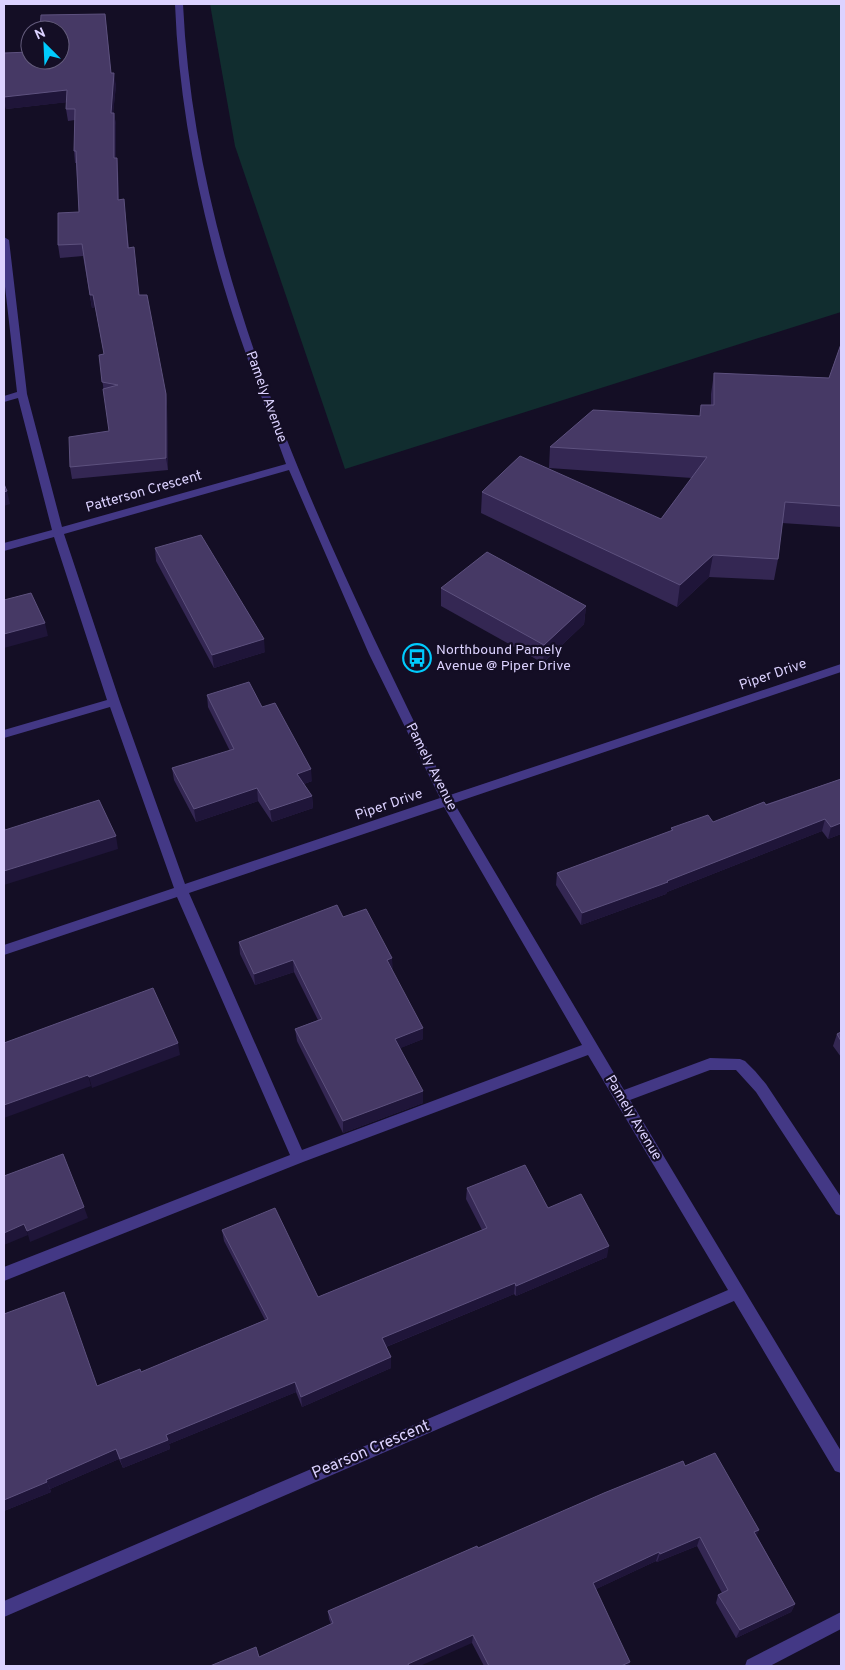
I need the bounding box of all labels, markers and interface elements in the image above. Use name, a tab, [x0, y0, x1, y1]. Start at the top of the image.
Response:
north arrow	[20, 20, 70, 70]
text: N	[32, 25, 48, 44]
street label: Pamely Avenue	[242, 349, 290, 445]
street label: Patterson Crescent	[84, 467, 204, 517]
place label: Northbound Pamely Avenue @ Piper Drive	[436, 642, 571, 675]
bus stop icon: Northbound Pamely Avenue @ Piper Drive	[402, 643, 432, 673]
street label: Piper Drive	[737, 656, 809, 694]
street label: Pamely Avenue	[402, 720, 460, 814]
street label: Piper Drive	[353, 786, 425, 824]
street label: Pamely Avenue	[601, 1072, 665, 1164]
street label: Pearson Crescent	[309, 1416, 433, 1484]

